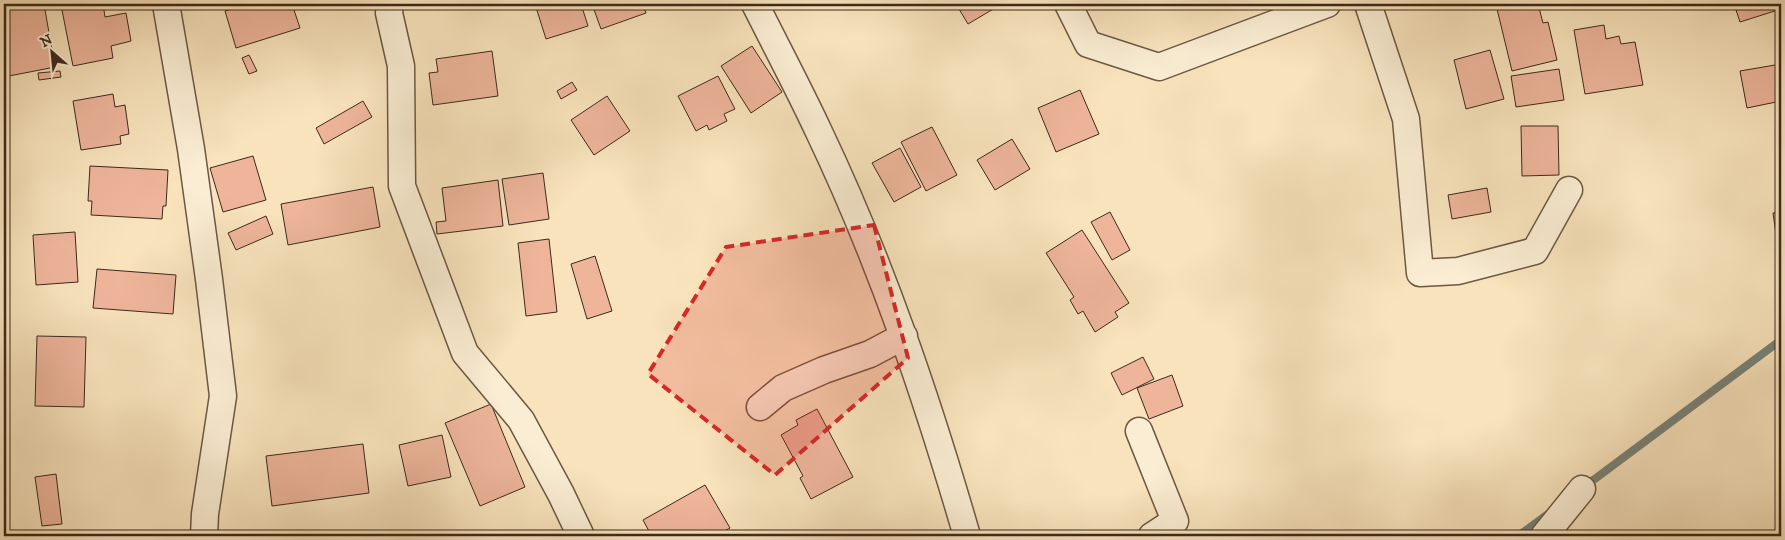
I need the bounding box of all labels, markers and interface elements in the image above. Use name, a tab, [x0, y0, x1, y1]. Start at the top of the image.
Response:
north arrow	[28, 28, 78, 78]
text: N	[37, 30, 56, 52]

